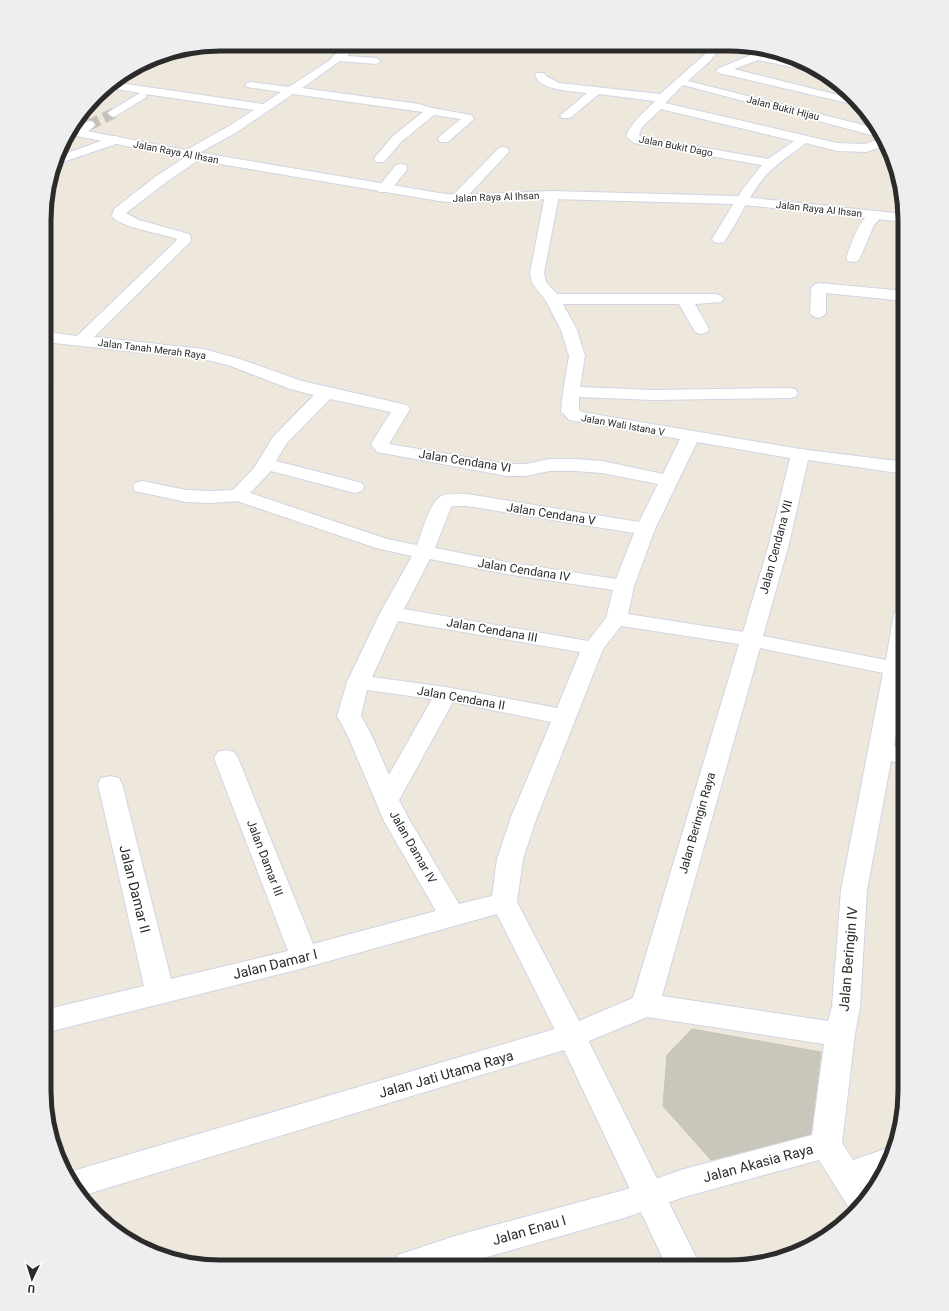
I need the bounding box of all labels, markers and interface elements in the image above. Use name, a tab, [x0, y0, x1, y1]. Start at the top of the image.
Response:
street label: Jalan Bukit Hijau	[745, 94, 821, 122]
street label: Jalan Bukit Dago	[638, 133, 714, 159]
street label: Jalan Raya Al Ihsan	[132, 138, 220, 166]
street label: Jalan Raya Al Ihsan	[452, 190, 540, 204]
street label: Jalan Raya Al Ihsan	[775, 199, 863, 219]
street label: Jalan Tanah Merah Raya	[97, 337, 207, 361]
street label: Jalan Wali Istana V	[580, 412, 666, 438]
street label: Jalan Cendana VI	[418, 447, 512, 475]
street label: Jalan Cendana VII	[757, 499, 795, 595]
street label: Jalan Cendana V	[505, 500, 597, 528]
street label: Jalan Cendana IV	[477, 556, 572, 584]
street label: Jalan Cendana III	[445, 615, 539, 645]
street label: Jalan Cendana II	[416, 683, 506, 713]
street label: Jalan Beringin Raya	[676, 771, 718, 875]
street label: Jalan Damar IV	[387, 808, 440, 886]
street label: Jalan Damar III	[244, 818, 286, 898]
street label: Jalan Damar II	[116, 843, 154, 935]
street label: Jalan Beringin IV	[835, 906, 861, 1012]
street label: Jalan Damar I	[231, 946, 319, 982]
street label: Jalan Jati Utama Raya	[377, 1047, 515, 1101]
street label: Jalan Akasia Raya	[701, 1141, 815, 1185]
street label: Jalan Enau I	[490, 1212, 568, 1248]
north arrow	[12, 1259, 52, 1299]
text: U	[27, 1282, 35, 1295]

